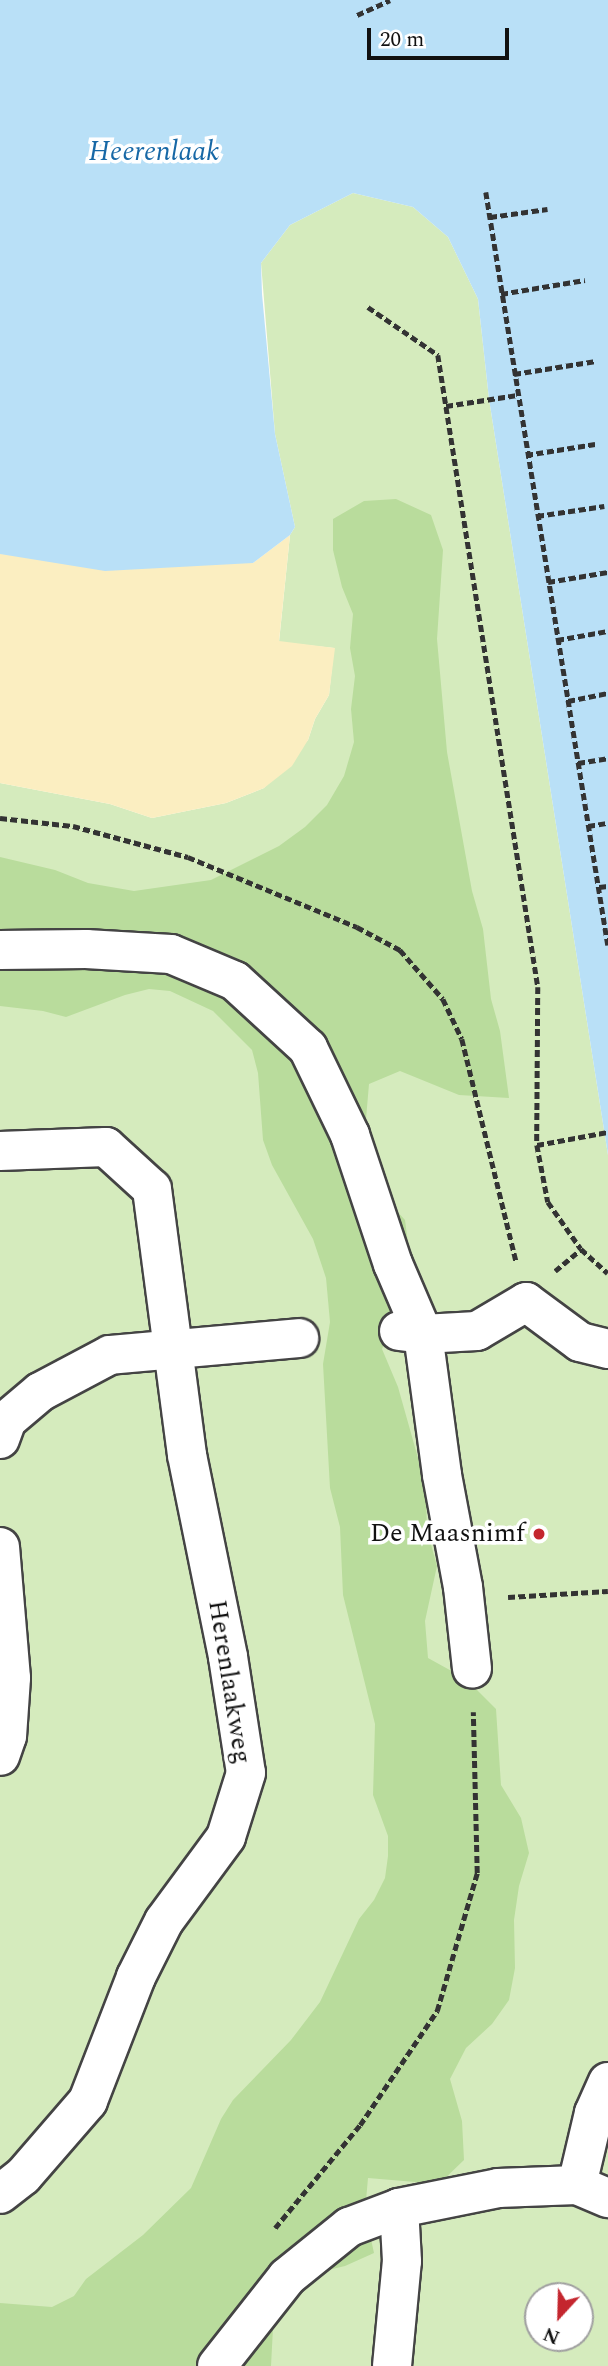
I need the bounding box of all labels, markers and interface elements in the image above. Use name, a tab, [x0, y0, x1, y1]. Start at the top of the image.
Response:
scale bar	[370, 14, 512, 58]
text: 20 m	[380, 24, 424, 56]
water label: Heerenlaak	[89, 135, 219, 169]
place label: De Maasnimf	[370, 1518, 525, 1550]
marker: De Maasnimf	[531, 1526, 547, 1542]
street label: Herenlaakweg	[201, 1598, 257, 1766]
north arrow	[524, 2282, 594, 2352]
text: N	[539, 2319, 564, 2351]

